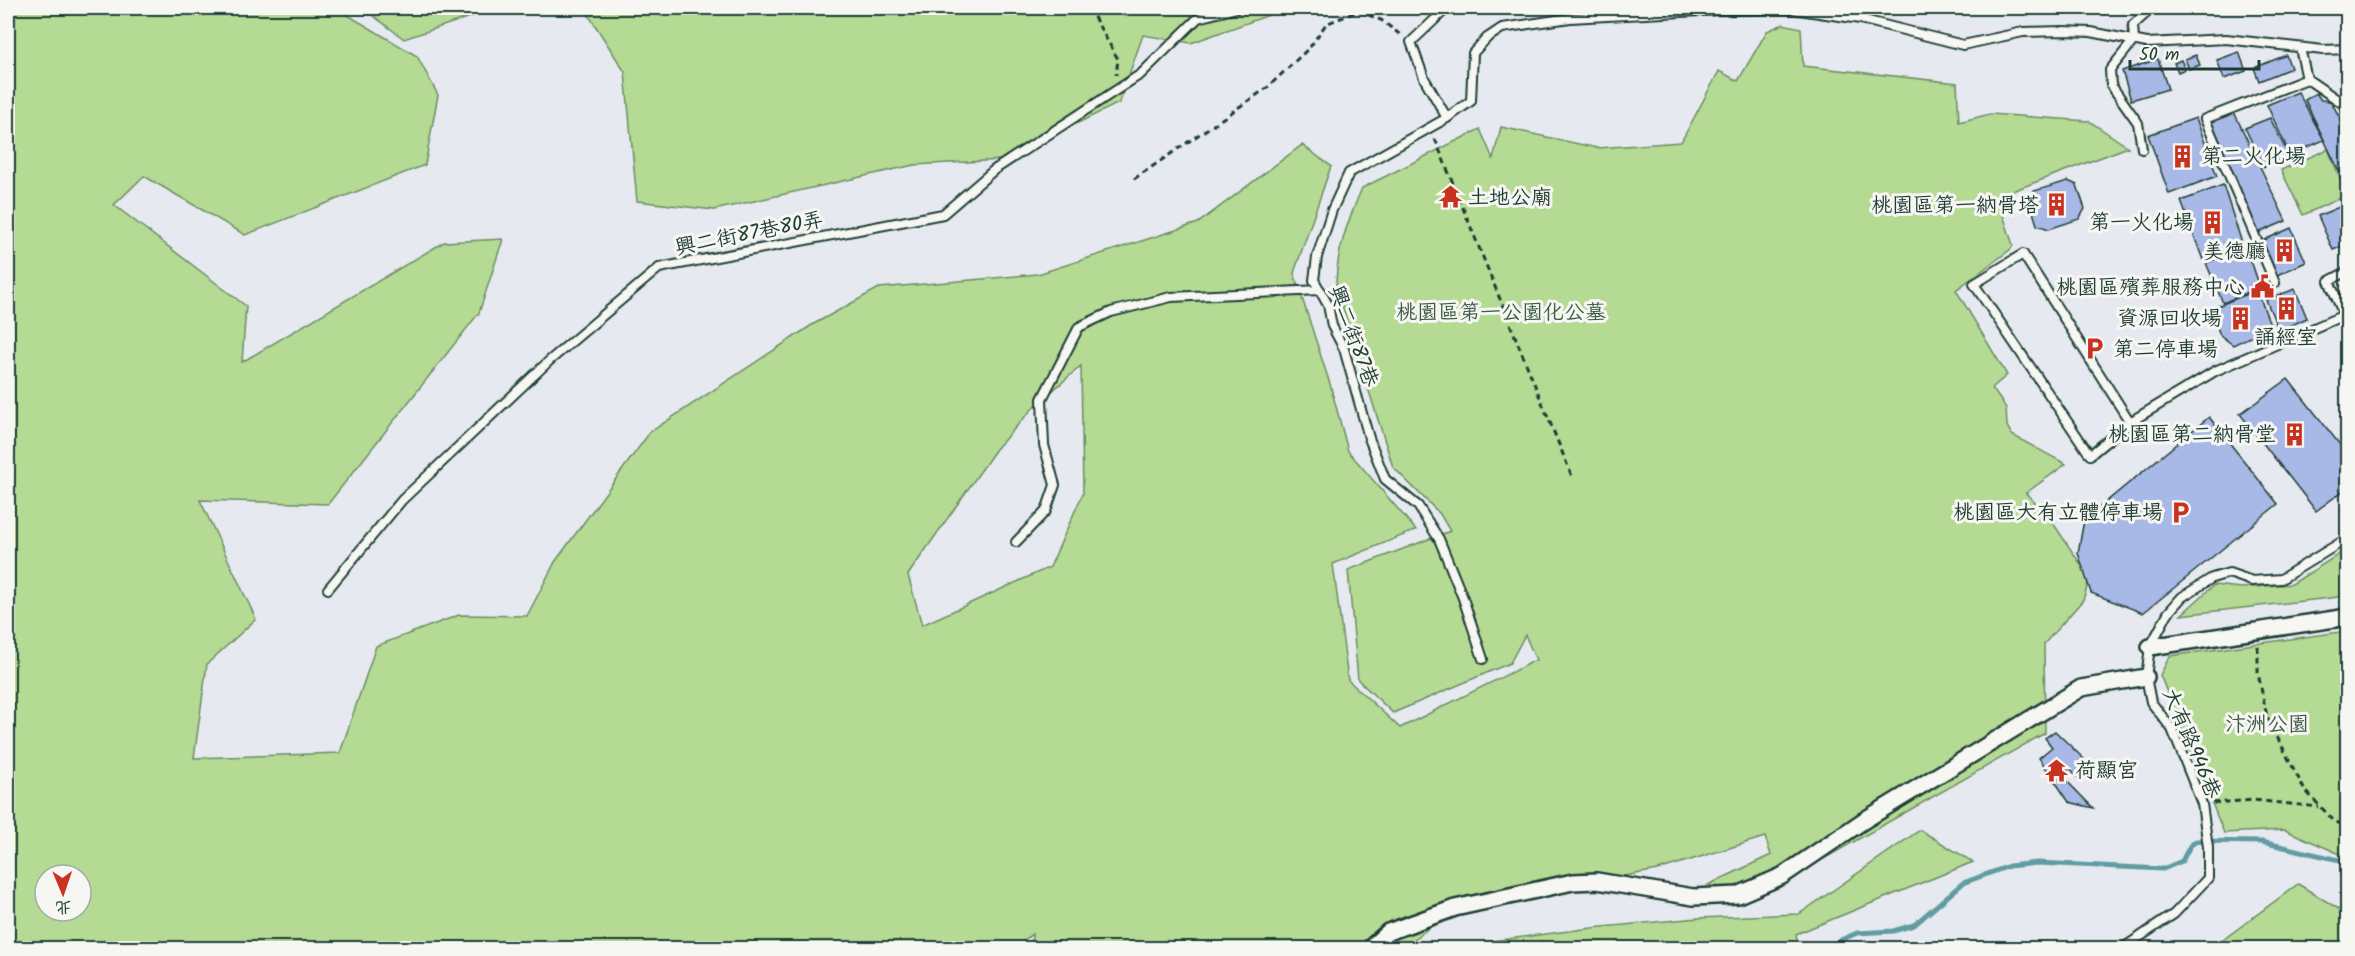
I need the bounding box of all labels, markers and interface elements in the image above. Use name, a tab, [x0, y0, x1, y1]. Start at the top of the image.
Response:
scale bar	[2130, 33, 2259, 71]
text: 50 m	[2139, 41, 2179, 70]
place label: 第二火化場	[2201, 141, 2306, 174]
building icon: 第二火化場	[2170, 143, 2196, 169]
place label: 土地公廟	[1468, 182, 1552, 215]
temple icon: 土地公廟	[1437, 184, 1463, 210]
place label: 桃園區第一納骨塔	[1871, 190, 2039, 223]
building icon: 桃園區第一納骨塔	[2044, 192, 2070, 218]
street label: 興二街87巷80弄	[672, 204, 826, 265]
place label: 第一火化場	[2089, 207, 2194, 240]
building icon: 第一火化場	[2199, 209, 2225, 235]
place label: 美德廳	[2203, 236, 2266, 269]
building icon: 美德廳	[2271, 238, 2297, 264]
place label: 桃園區殯葬服務中心	[2056, 272, 2245, 305]
public building icon: 桃園區殯葬服務中心	[2250, 274, 2276, 300]
street label: 興二街87巷	[1319, 281, 1386, 392]
building icon: 誦經室	[2273, 296, 2299, 322]
park label: 桃園區第一公園化公墓	[1396, 297, 1606, 330]
place label: 資源回收場	[2117, 303, 2222, 336]
building icon: 資源回收場	[2227, 305, 2253, 331]
place label: 誦經室	[2255, 322, 2318, 355]
place label: 第二停車場	[2113, 334, 2218, 367]
parking icon: 第二停車場	[2082, 336, 2108, 362]
place label: 桃園區第二納骨堂	[2108, 419, 2276, 452]
building icon: 桃園區第二納骨堂	[2281, 421, 2307, 447]
place label: 桃園區大有立體停車場	[1953, 497, 2163, 530]
parking icon: 桃園區大有立體停車場	[2168, 499, 2194, 525]
street label: 大有路946巷	[2152, 683, 2229, 804]
park label: 汴洲公園	[2225, 709, 2309, 742]
place label: 荷顯宮	[2075, 755, 2138, 788]
temple icon: 荷顯宮	[2044, 757, 2070, 783]
north arrow	[33, 863, 93, 923]
text: 北	[55, 894, 72, 919]

